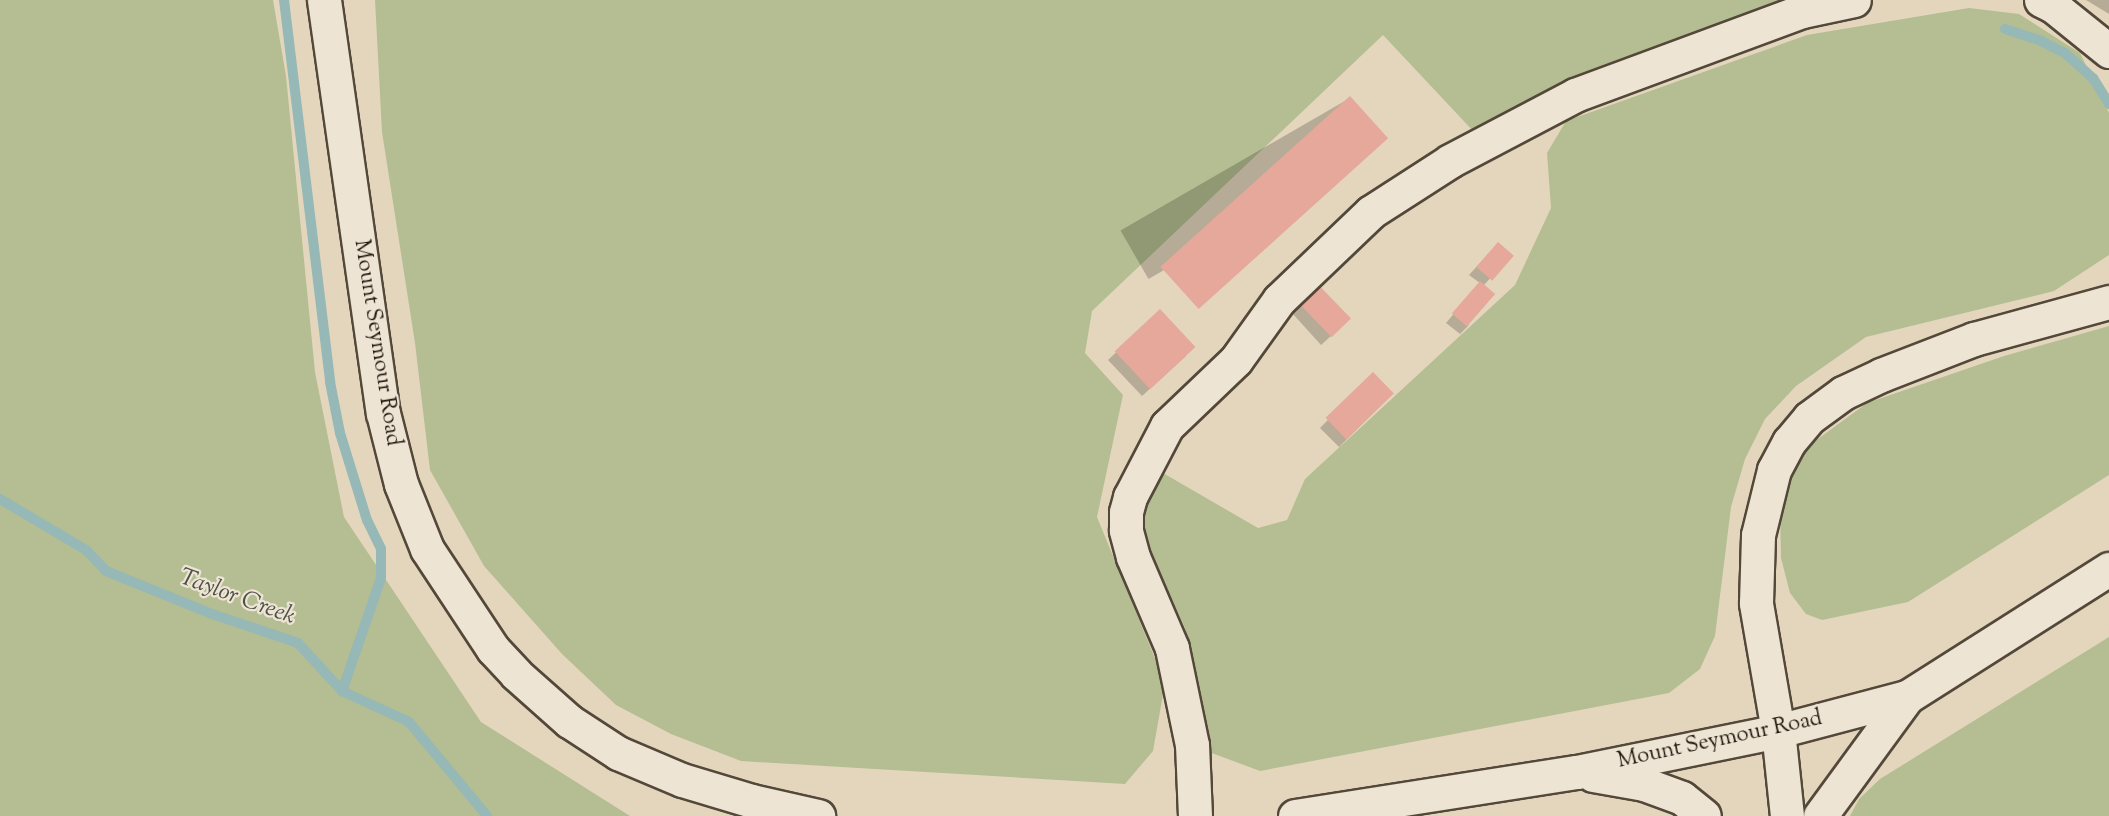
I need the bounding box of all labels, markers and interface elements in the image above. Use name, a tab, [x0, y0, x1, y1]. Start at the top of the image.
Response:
street label: Mount Seymour Road	[347, 238, 405, 448]
water label: Taylor Creek	[175, 564, 299, 632]
street label: Mount Seymour Road	[1615, 706, 1825, 776]

